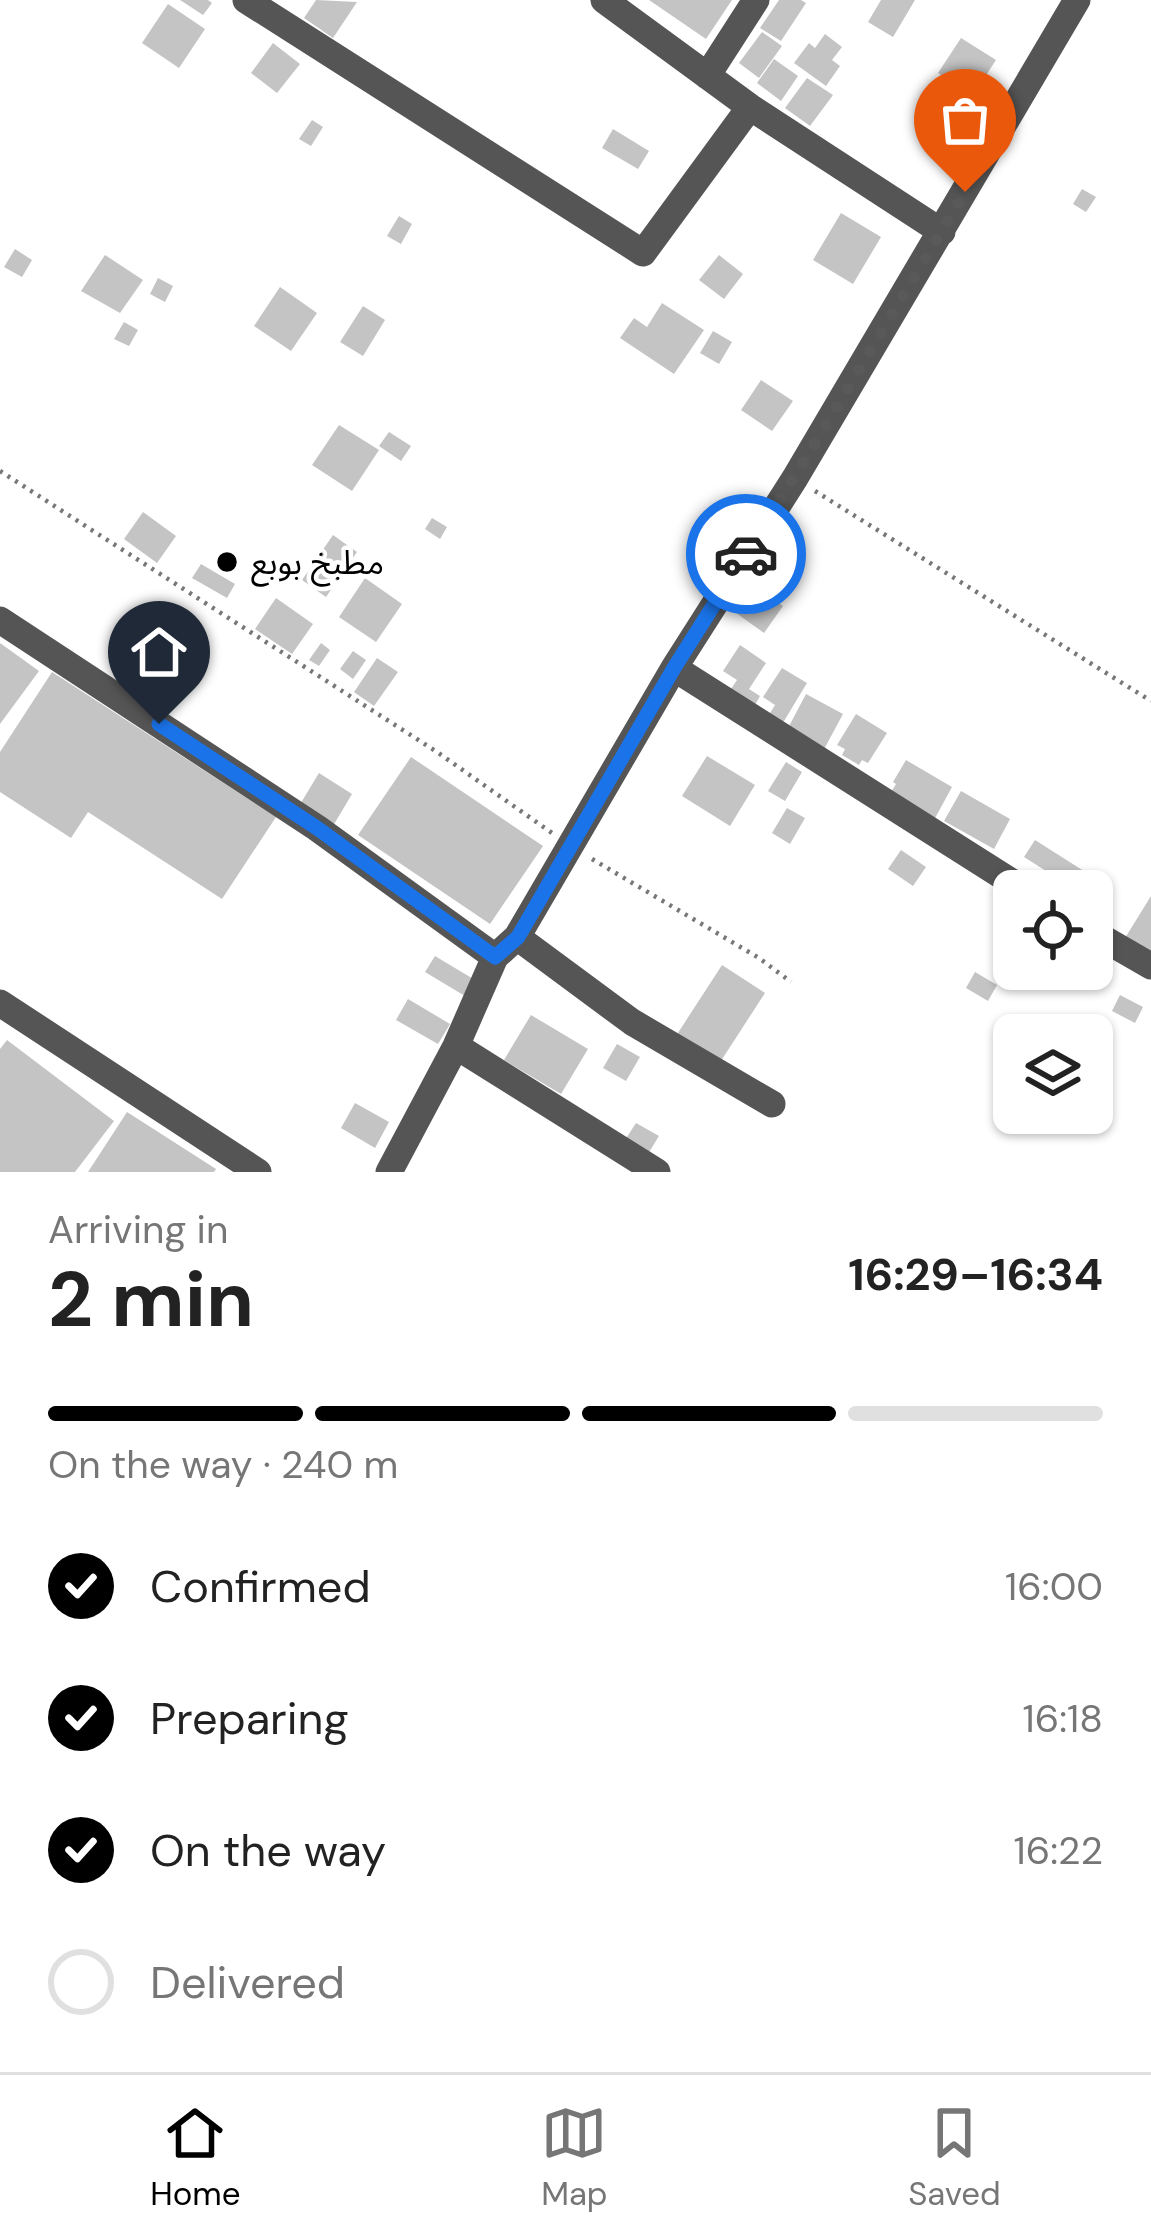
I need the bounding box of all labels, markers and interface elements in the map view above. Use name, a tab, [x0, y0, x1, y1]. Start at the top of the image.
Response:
pin	[914, 69, 1016, 192]
icon: bag	[932, 87, 998, 153]
courier	[686, 494, 806, 614]
icon: car	[713, 521, 779, 587]
place label: مطبخ بوبع	[251, 541, 384, 587]
marker: مطبخ بوبع	[214, 549, 240, 575]
pin	[108, 601, 210, 724]
icon: home	[126, 619, 192, 685]
map controls	[993, 870, 1113, 1134]
button: locate	[993, 870, 1113, 990]
button: layers	[993, 1014, 1113, 1134]
text: Arriving in	[48, 1204, 228, 1255]
text: 16:29–16:34	[848, 1245, 1103, 1304]
text: 2 min	[48, 1249, 254, 1350]
text: On the way · 240 m	[48, 1439, 398, 1490]
icon: check	[48, 1553, 114, 1619]
text: Confirmed	[150, 1557, 371, 1616]
text: 16:00	[1005, 1561, 1103, 1612]
icon: check	[48, 1685, 114, 1751]
text: Preparing	[150, 1689, 349, 1748]
text: 16:18	[1023, 1693, 1103, 1744]
icon: check	[48, 1817, 114, 1883]
text: On the way	[150, 1821, 386, 1880]
text: 16:22	[1014, 1825, 1103, 1876]
text: Delivered	[150, 1953, 345, 2012]
tab: Home	[150, 2100, 241, 2215]
tab: Map	[541, 2100, 608, 2215]
tab: Saved	[908, 2100, 1001, 2215]

